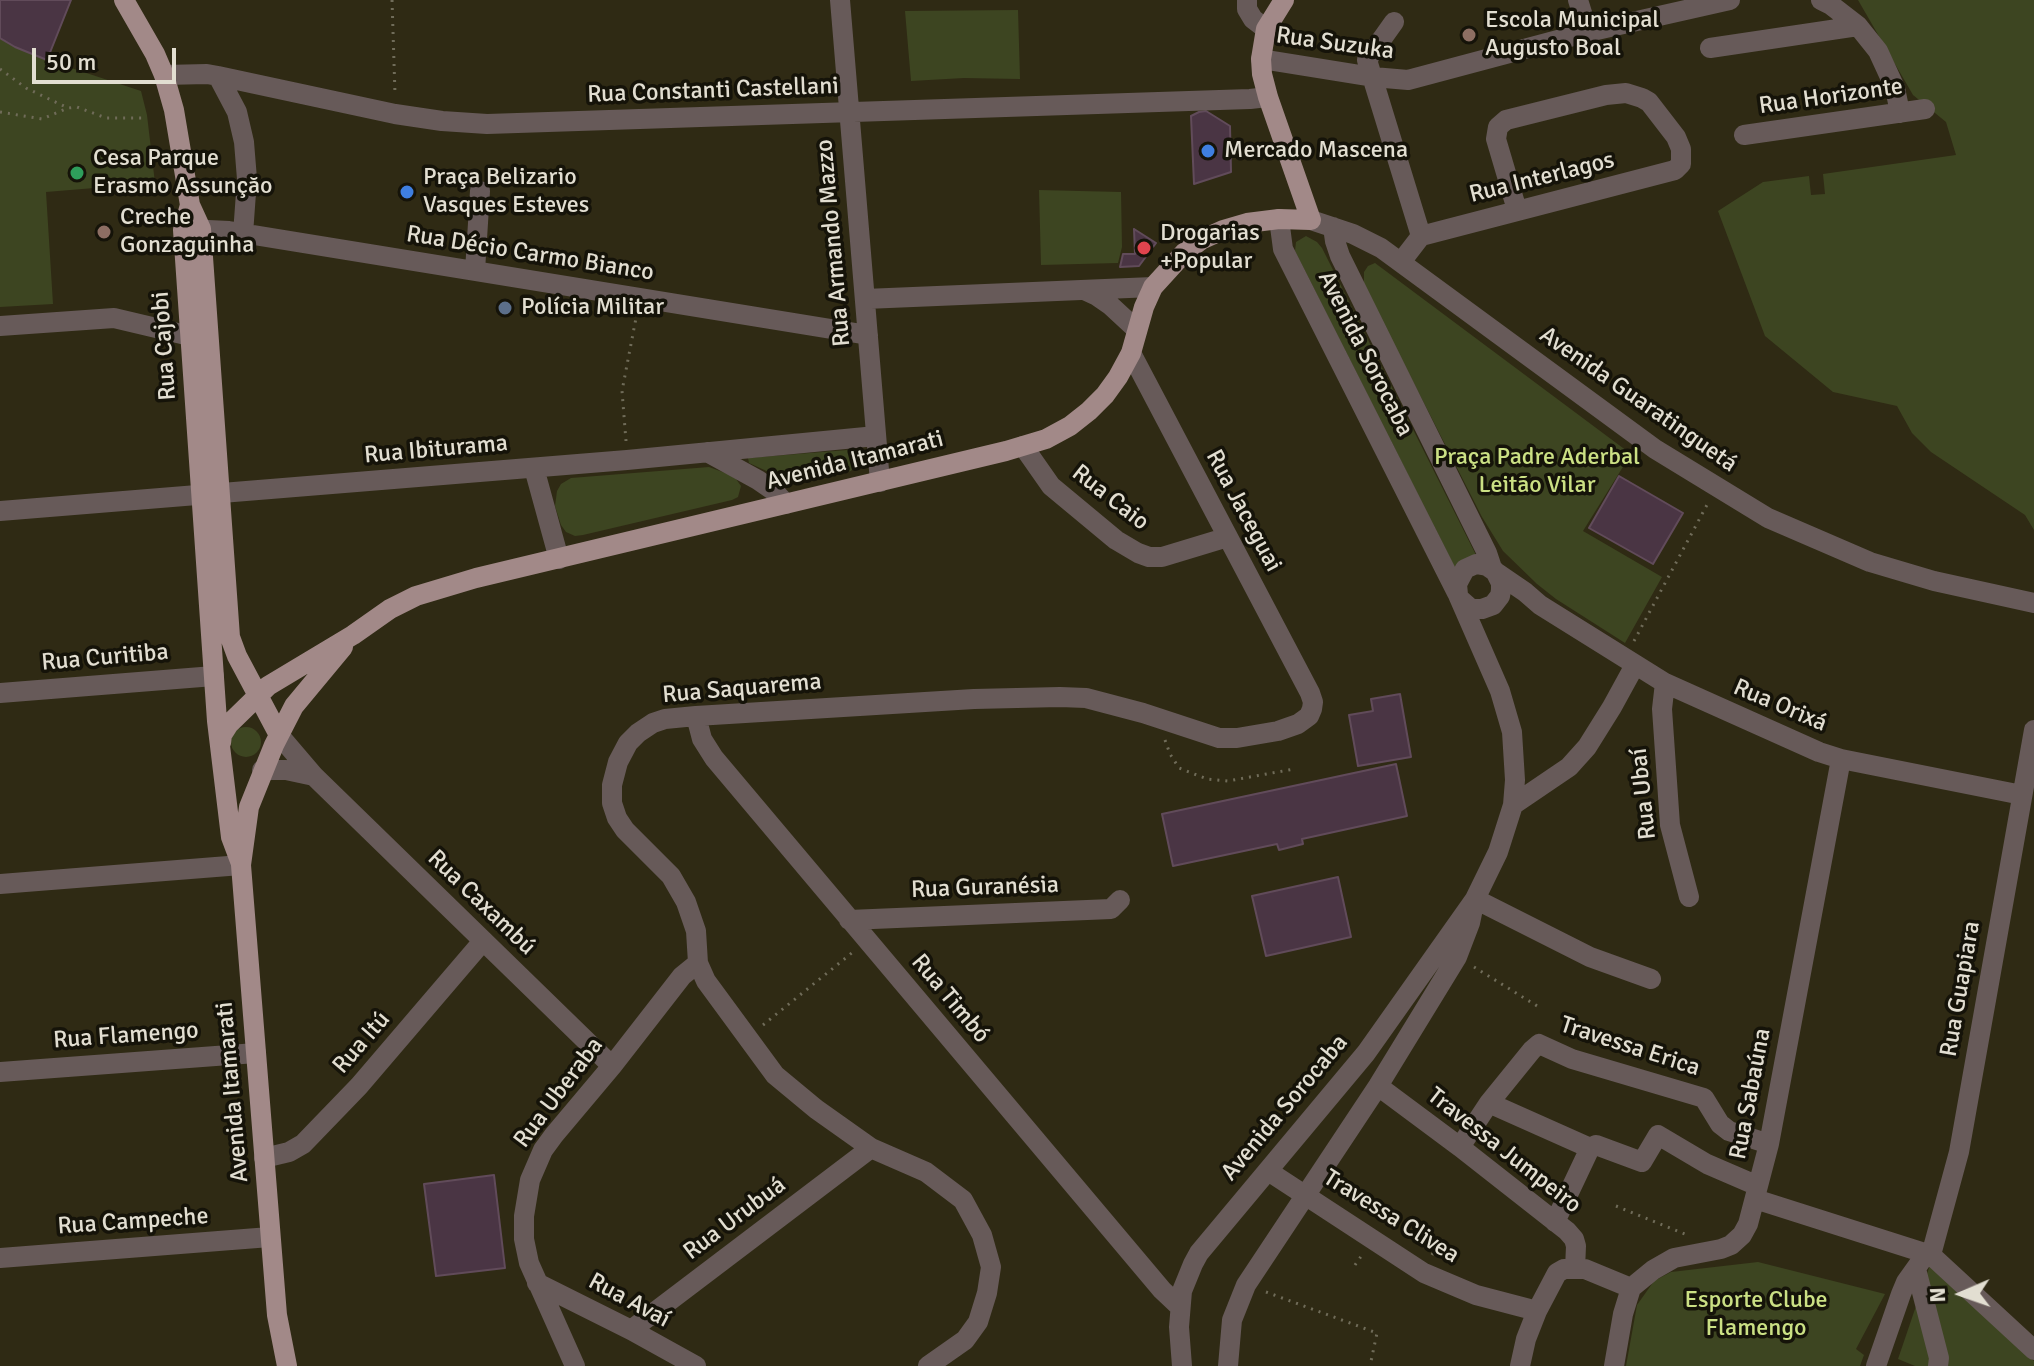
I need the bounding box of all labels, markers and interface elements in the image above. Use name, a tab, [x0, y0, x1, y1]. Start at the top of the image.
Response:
place label: Escola Municipal Augusto Boal	[1485, 7, 1659, 63]
street label: Rua Suzuka	[1274, 21, 1396, 67]
marker: Escola Municipal Augusto Boal	[1460, 26, 1478, 44]
scale bar	[36, 32, 180, 82]
text: 50 m	[46, 47, 96, 77]
street label: Rua Constanti Castellani	[587, 72, 839, 110]
street label: Rua Horizonte	[1757, 73, 1905, 121]
place label: Mercado Mascena	[1224, 137, 1408, 165]
street label: Rua Armando Mazzo	[811, 138, 857, 348]
marker: Mercado Mascena	[1199, 142, 1217, 160]
place label: Cesa Parque Erasmo Assunçăo	[93, 145, 273, 201]
street label: Rua Interlagos	[1467, 146, 1617, 210]
marker: Cesa Parque Erasmo Assunçăo	[68, 164, 86, 182]
place label: Praça Belizario Vasques Esteves	[423, 164, 589, 220]
marker: Praça Belizario Vasques Esteves	[398, 183, 416, 201]
place label: Creche Gonzaguinha	[120, 204, 254, 260]
street label: Rua Décio Carmo Bianco	[404, 220, 656, 288]
place label: Drogarias +Popular	[1160, 220, 1260, 276]
marker: Creche Gonzaguinha	[95, 223, 113, 241]
marker: Drogarias +Popular	[1135, 239, 1153, 257]
street label: Avenida Sorocaba	[1311, 267, 1419, 441]
street label: Rua Cajobi	[147, 290, 183, 402]
place label: Polícia Militar	[521, 294, 664, 322]
marker: Polícia Militar	[496, 299, 514, 317]
street label: Avenida Guaratinguetá	[1534, 321, 1742, 479]
street label: Avenida Itamarati	[764, 425, 946, 497]
street label: Rua Ibiturama	[363, 429, 509, 471]
park label: Praça Padre Aderbal Leitão Vilar	[1434, 444, 1640, 500]
street label: Rua Jaceguai	[1199, 445, 1287, 577]
street label: Rua Caio	[1066, 459, 1154, 537]
street label: Rua Curitiba	[40, 638, 170, 678]
street label: Rua Saquarema	[661, 668, 823, 710]
street label: Rua Orixá	[1729, 673, 1831, 739]
street label: Rua Ubaí	[1625, 747, 1663, 841]
street label: Rua Caxambú	[421, 844, 541, 962]
street label: Rua Guranésia	[910, 871, 1060, 905]
street label: Rua Guapiara	[1935, 919, 1987, 1059]
street label: Rua Timbó	[905, 949, 995, 1049]
street label: Avenida Itamarati	[211, 1000, 255, 1184]
street label: Rua Itú	[327, 1006, 397, 1080]
street label: Travessa Erica	[1557, 1011, 1703, 1083]
street label: Rua Flamengo	[52, 1017, 200, 1055]
street label: Rua Sabaúna	[1724, 1026, 1778, 1162]
street label: Avenida Sorocaba	[1216, 1029, 1354, 1187]
street label: Rua Uberaba	[508, 1032, 610, 1154]
street label: Travessa Jumpeiro	[1421, 1082, 1587, 1220]
street label: Travessa Clivea	[1318, 1164, 1464, 1270]
street label: Rua Urubuá	[678, 1171, 792, 1267]
street label: Rua Campeche	[57, 1202, 209, 1242]
north arrow	[1922, 1254, 2002, 1334]
street label: Rua Avaí	[583, 1268, 675, 1334]
park label: Esporte Clube Flamengo	[1684, 1287, 1828, 1343]
text: N	[1924, 1287, 1951, 1303]

